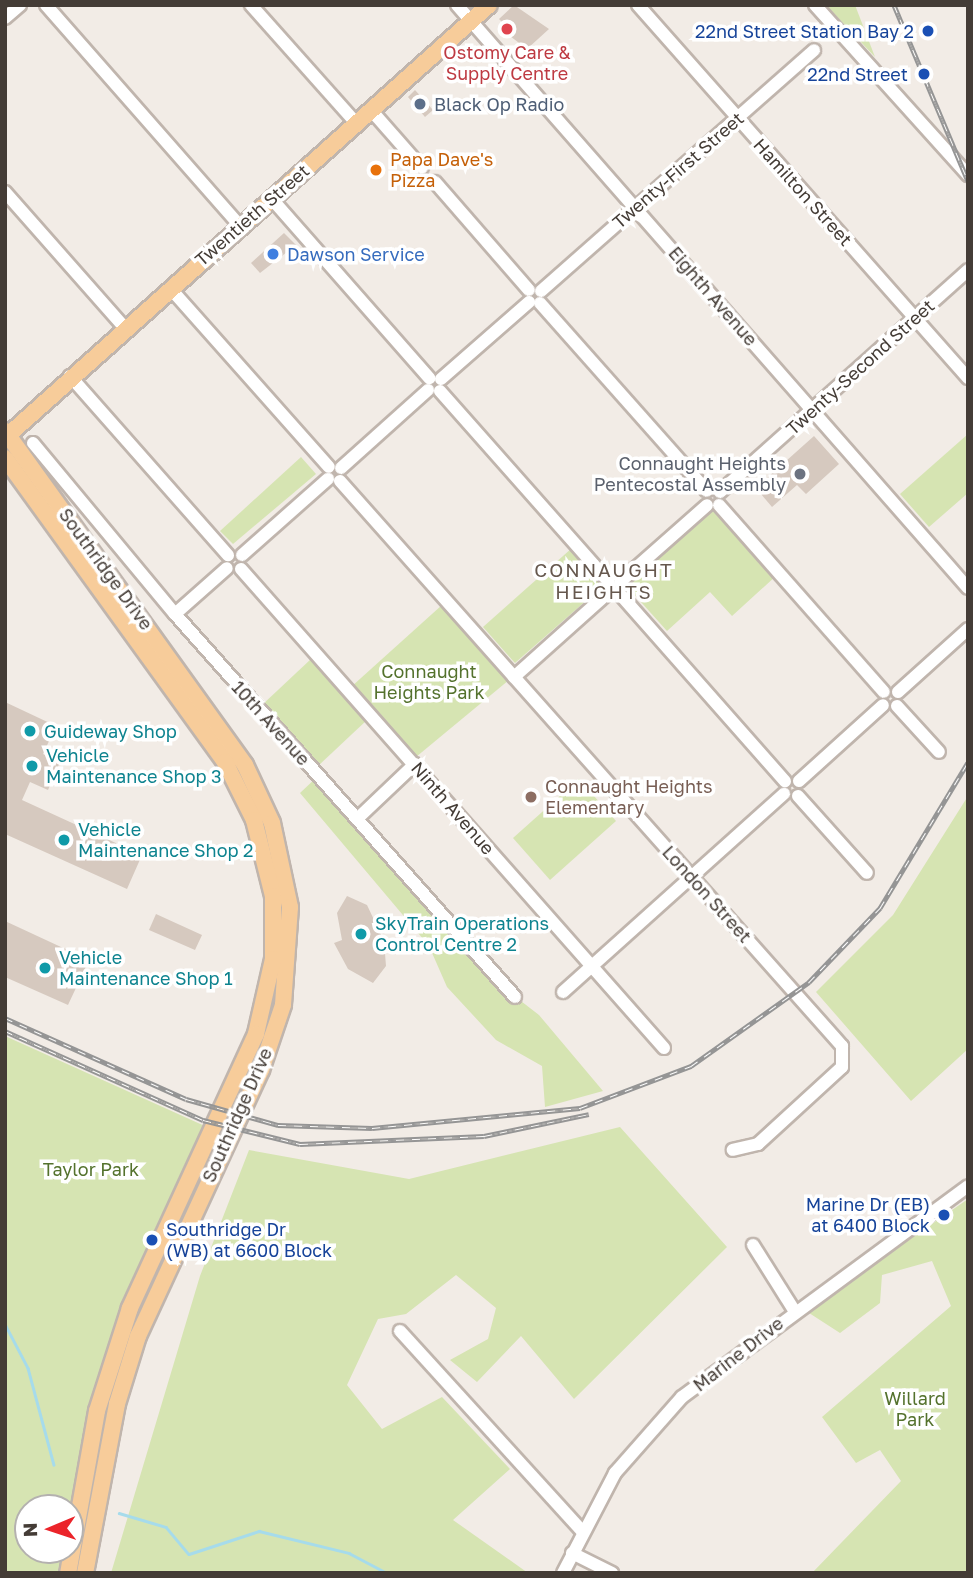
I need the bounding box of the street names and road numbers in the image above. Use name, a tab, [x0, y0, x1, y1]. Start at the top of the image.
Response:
street label: Twenty-First Street	[608, 107, 748, 233]
street label: Hamilton Street	[749, 134, 857, 250]
street label: Twentieth Street	[191, 160, 313, 270]
street label: Eighth Avenue	[664, 242, 762, 350]
street label: Twenty-Second Street	[781, 295, 939, 439]
street label: Southridge Drive	[55, 504, 157, 634]
street label: 10th Avenue	[227, 676, 315, 770]
street label: Ninth Avenue	[407, 757, 499, 859]
street label: London Street	[658, 841, 756, 947]
street label: Southridge Drive	[198, 1044, 276, 1186]
street label: Marine Drive	[689, 1312, 787, 1396]

